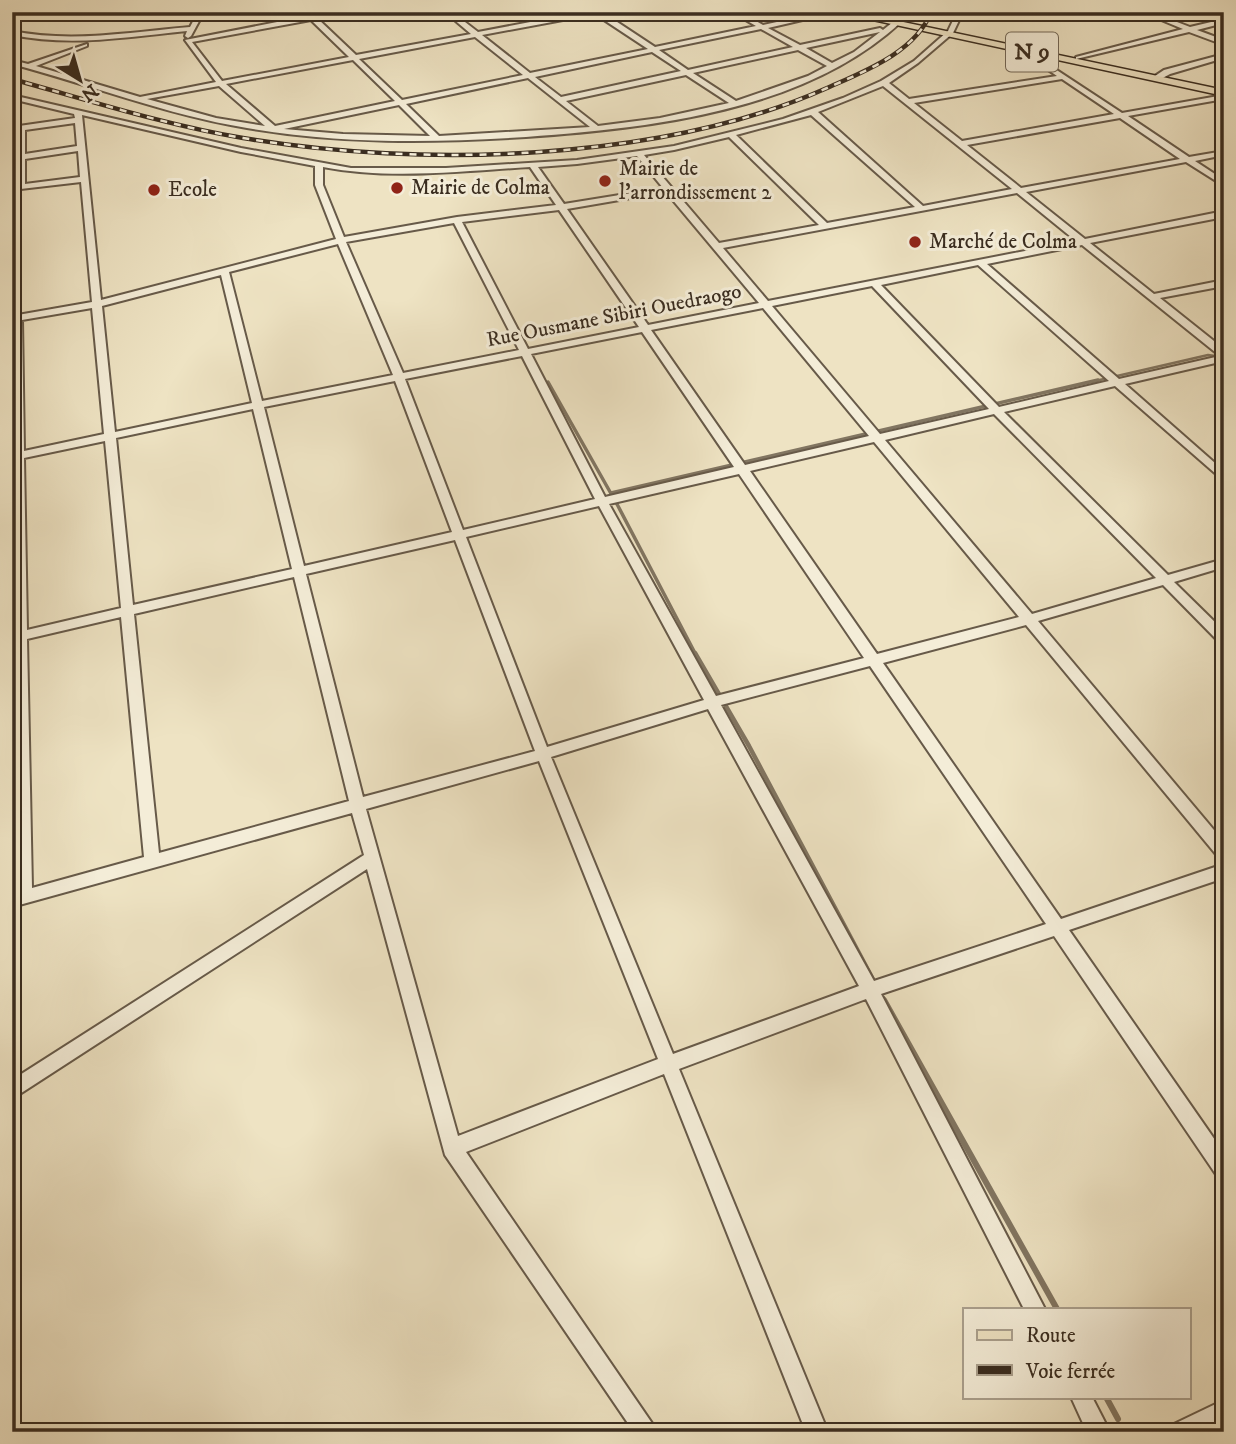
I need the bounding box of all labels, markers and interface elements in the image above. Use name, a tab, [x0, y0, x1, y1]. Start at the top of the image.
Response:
road number: N 9	[1006, 32, 1058, 72]
north arrow	[46, 46, 116, 116]
text: N	[76, 78, 102, 106]
place label: Mairie de l'arrondissement 2	[619, 156, 772, 206]
marker: Mairie de l'arrondissement 2	[597, 173, 613, 189]
place label: Mairie de Colma	[411, 175, 550, 201]
place label: Ecole	[168, 177, 217, 203]
marker: Mairie de Colma	[389, 180, 405, 196]
marker: Ecole	[146, 182, 162, 198]
place label: Marché de Colma	[929, 229, 1077, 255]
marker: Marché de Colma	[907, 234, 923, 250]
street label: Rue Ousmane Sibiri Ouedraogo	[484, 279, 744, 353]
legend	[963, 1308, 1190, 1398]
text: Route	[1026, 1323, 1076, 1349]
text: Voie ferrée	[1025, 1359, 1116, 1385]

